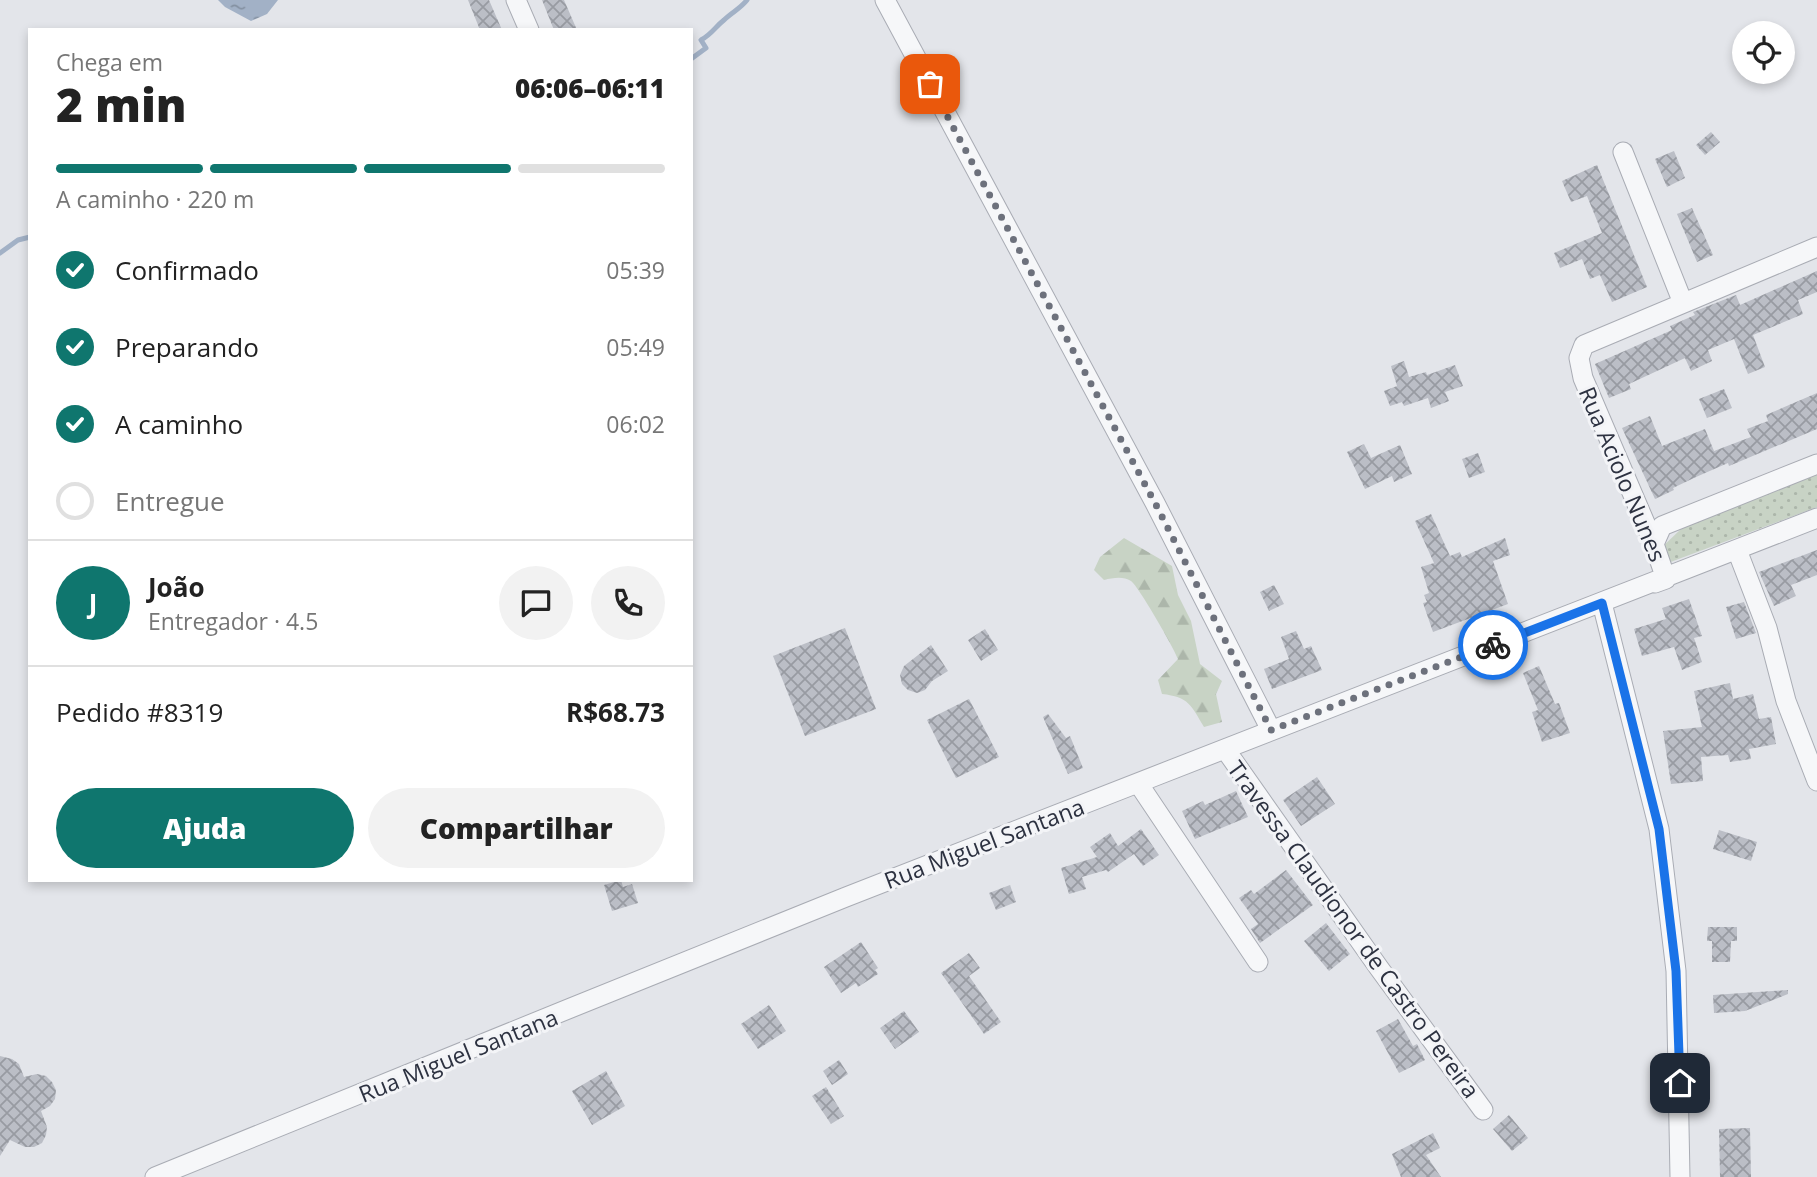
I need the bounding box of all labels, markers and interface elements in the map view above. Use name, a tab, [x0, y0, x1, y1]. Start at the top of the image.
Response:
map controls	[1732, 21, 1795, 84]
button: locate	[1732, 21, 1795, 84]
text: Chega em	[56, 46, 163, 78]
pin	[900, 54, 960, 114]
icon: bag	[911, 65, 949, 103]
text: 06:06–06:11	[515, 70, 665, 106]
text: 2 min	[56, 73, 187, 135]
text: A caminho · 220 m	[56, 183, 254, 215]
icon: check	[56, 251, 94, 289]
text: Confirmado	[115, 252, 259, 288]
text: 05:39	[606, 254, 665, 286]
icon: check	[56, 328, 94, 366]
text: Preparando	[115, 329, 259, 365]
text: 05:49	[606, 331, 665, 363]
street label: Rua Aciolo Nunes	[1572, 382, 1674, 566]
icon: check	[56, 405, 94, 443]
text: A caminho	[115, 406, 243, 442]
text: 06:02	[606, 408, 665, 440]
text: Entregue	[115, 483, 225, 519]
button: chat	[499, 566, 573, 640]
button: phone	[591, 566, 665, 640]
text: João	[148, 569, 205, 605]
text: J	[89, 585, 97, 621]
text: Entregador · 4.5	[148, 605, 318, 637]
courier	[1458, 610, 1528, 680]
icon: bike	[1474, 626, 1512, 664]
text: Pedido #8319	[56, 694, 223, 730]
text: R$68.73	[566, 694, 665, 730]
street label: Travessa Claudionor de Castro Pereira	[1221, 754, 1487, 1104]
button: Ajuda	[56, 788, 354, 868]
button: Compartilhar	[368, 788, 665, 868]
street label: Rua Miguel Santana	[879, 790, 1089, 896]
street label: Rua Miguel Santana	[354, 1000, 562, 1110]
pin	[1650, 1053, 1710, 1113]
icon: home	[1661, 1064, 1699, 1102]

